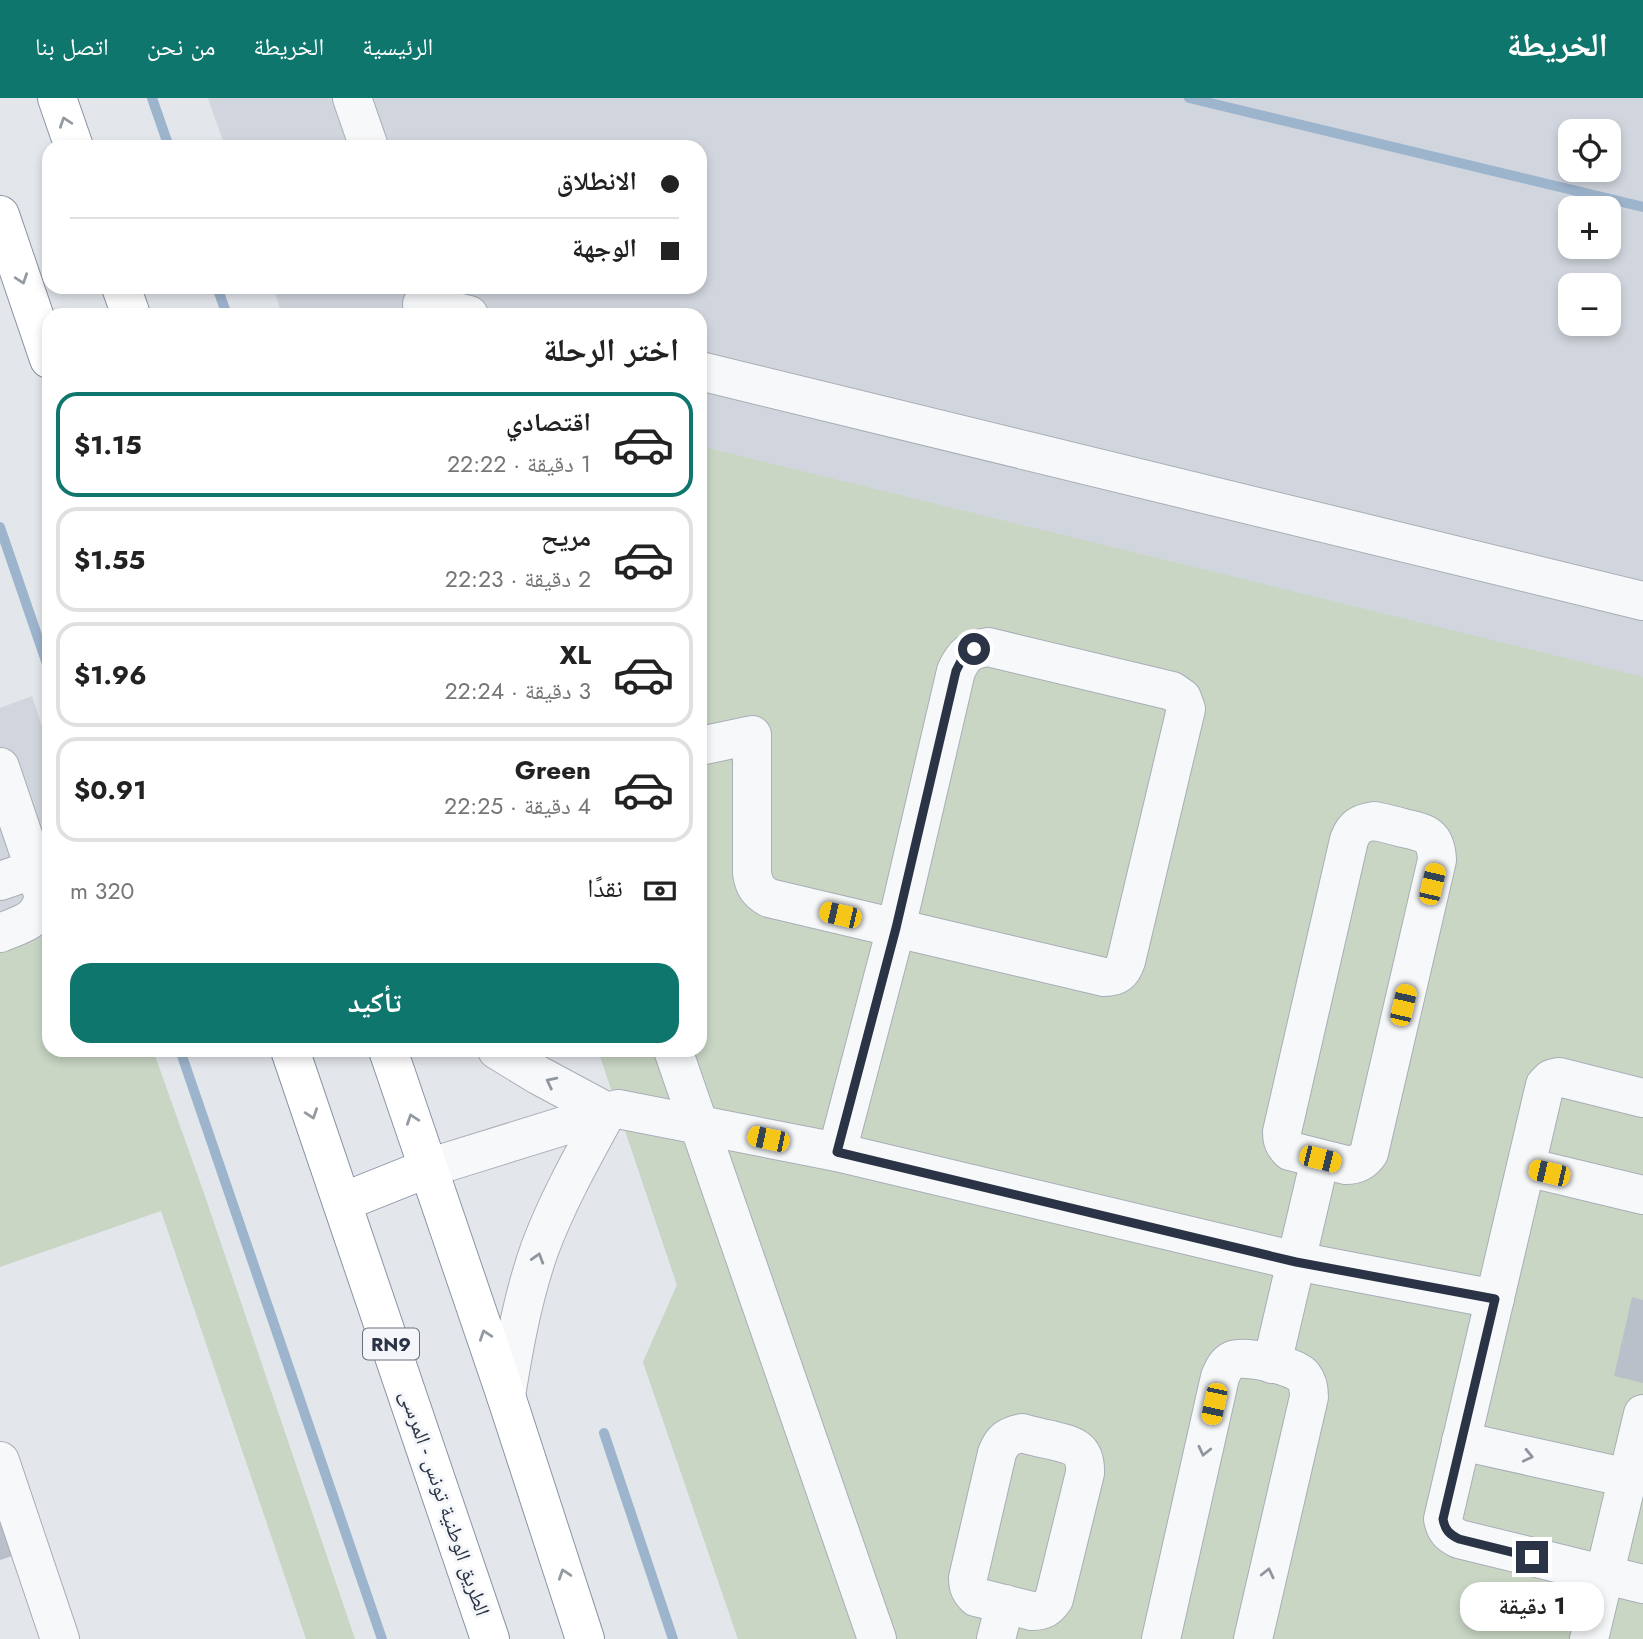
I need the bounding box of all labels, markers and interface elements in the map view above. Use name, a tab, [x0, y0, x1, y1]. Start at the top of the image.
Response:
text: الخريطة	[1507, 21, 1608, 68]
text: اتصل بنا	[35, 29, 109, 64]
text: من نحن	[147, 29, 216, 64]
text: الخريطة	[254, 29, 324, 64]
text: الرئيسية	[362, 29, 433, 64]
one-way arrow	[59, 117, 73, 129]
map controls	[1558, 119, 1621, 336]
button: locate	[1558, 119, 1621, 182]
text: الانطلاق	[557, 162, 637, 200]
button: +	[1558, 196, 1621, 259]
text: الوجهة	[572, 229, 637, 267]
one-way arrow	[14, 273, 28, 285]
button: −	[1558, 273, 1621, 336]
text: اختر الرحلة	[543, 327, 679, 373]
text: اقتصادي	[506, 403, 591, 441]
icon: car	[612, 413, 675, 476]
text: $1.15	[74, 426, 142, 464]
text: 1 دقيقة · 22:22	[447, 447, 591, 481]
text: مريح	[541, 518, 591, 556]
icon: car	[612, 528, 675, 591]
text: $1.55	[74, 541, 145, 579]
text: 2 دقيقة · 22:23	[445, 562, 591, 596]
route start	[958, 633, 990, 665]
text: XL	[559, 636, 591, 674]
icon: car	[612, 643, 675, 706]
text: $1.96	[74, 656, 147, 694]
text: 3 دقيقة · 22:24	[445, 674, 591, 708]
text: Green	[515, 751, 591, 789]
icon: car	[612, 758, 675, 821]
text: $0.91	[74, 771, 146, 809]
text: 4 دقيقة · 22:25	[444, 789, 591, 823]
car	[1418, 861, 1447, 907]
text: نقدًا	[587, 869, 623, 907]
icon: cash	[641, 872, 679, 910]
text: 320 m	[70, 874, 134, 908]
car	[818, 900, 863, 930]
button: تأكيد	[70, 963, 679, 1043]
car	[1389, 982, 1418, 1028]
one-way arrow	[546, 1077, 558, 1091]
one-way arrow	[304, 1108, 318, 1120]
one-way arrow	[406, 1114, 420, 1126]
car	[746, 1124, 791, 1154]
car	[1298, 1144, 1343, 1174]
car	[1527, 1158, 1572, 1188]
one-way arrow	[529, 1252, 544, 1264]
road number: RN9	[363, 1328, 419, 1360]
one-way arrow	[479, 1329, 493, 1342]
car	[1200, 1381, 1229, 1427]
street label: الطريق الوطنية تونس - المرسى	[392, 1386, 498, 1620]
one-way arrow	[1198, 1445, 1212, 1457]
one-way arrow	[1522, 1447, 1534, 1462]
route end	[1516, 1541, 1548, 1573]
one-way arrow	[1260, 1567, 1275, 1579]
one-way arrow	[558, 1569, 572, 1581]
callout: 1 دقيقة	[1460, 1582, 1604, 1630]
text: 1 دقيقة	[1499, 1589, 1565, 1623]

